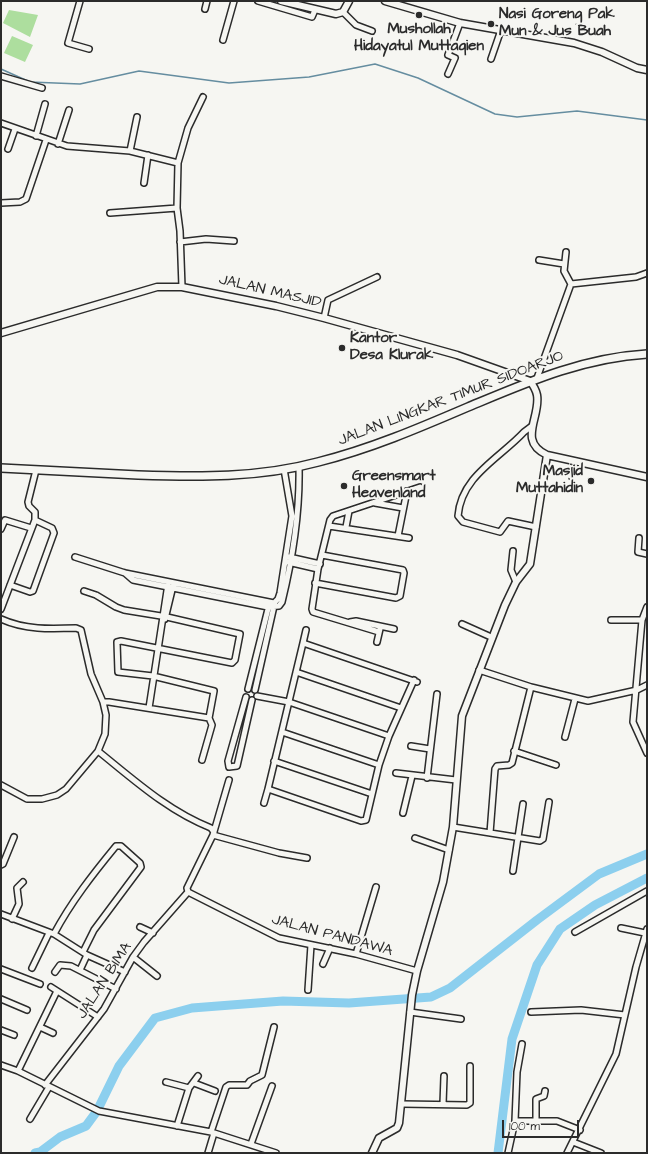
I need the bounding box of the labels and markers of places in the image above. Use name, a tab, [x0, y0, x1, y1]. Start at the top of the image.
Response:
place label: Nasi Goreng Pak Mun & Jus Buah	[499, 6, 615, 41]
marker: Mushollah Hidayatul Muttaqien	[414, 10, 424, 20]
marker: Nasi Goreng Pak Mun & Jus Buah	[486, 19, 496, 29]
place label: Mushollah Hidayatul Muttaqien	[354, 21, 484, 56]
place label: Kantor Desa Klurak	[350, 330, 433, 365]
marker: Kantor Desa Klurak	[337, 343, 347, 353]
place label: Masjid Muttahidin	[516, 463, 583, 498]
place label: Greensmart Heavenland	[352, 468, 436, 503]
marker: Masjid Muttahidin	[586, 476, 596, 486]
marker: Greensmart Heavenland	[339, 481, 349, 491]

